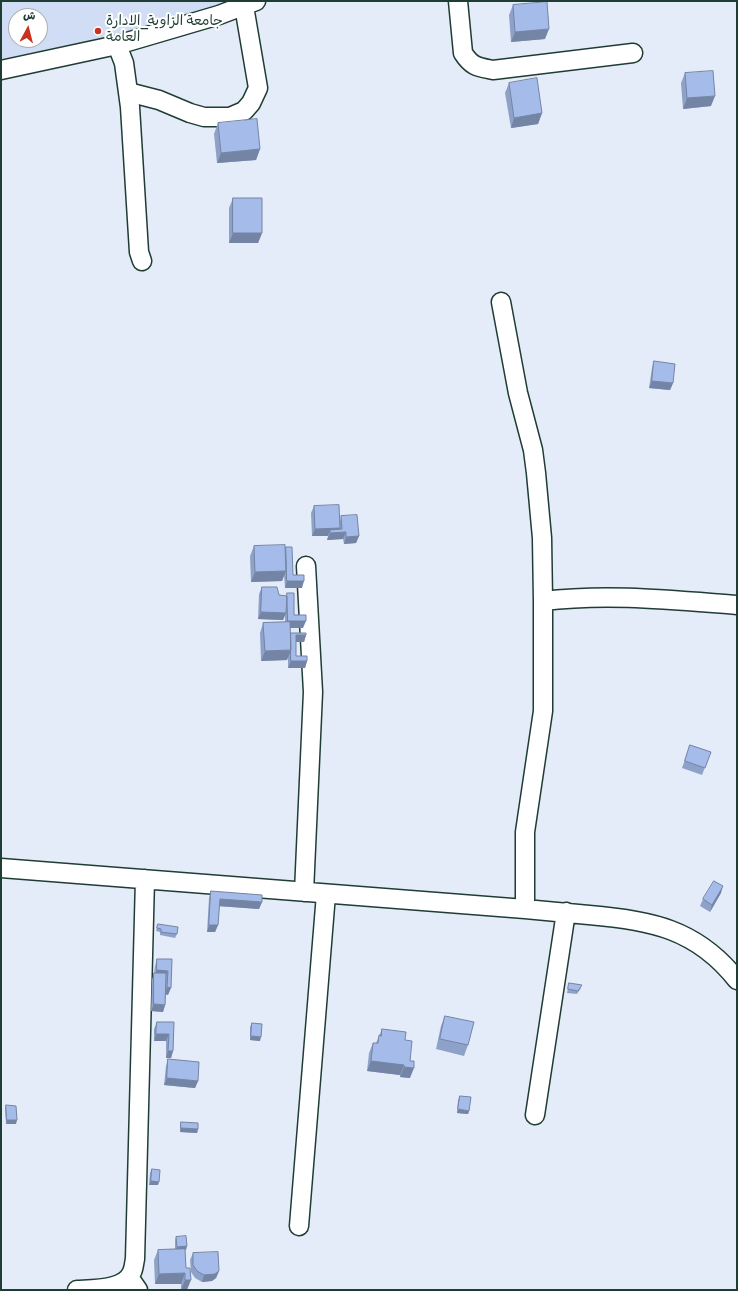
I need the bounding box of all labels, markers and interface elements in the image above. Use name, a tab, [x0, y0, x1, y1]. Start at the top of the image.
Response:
north arrow	[8, 8, 48, 48]
text: ش	[23, 10, 36, 24]
place label: جامعة الزاوية_الادارة العامة	[106, 15, 223, 48]
marker: جامعة الزاوية_الادارة العامة	[93, 26, 103, 36]

